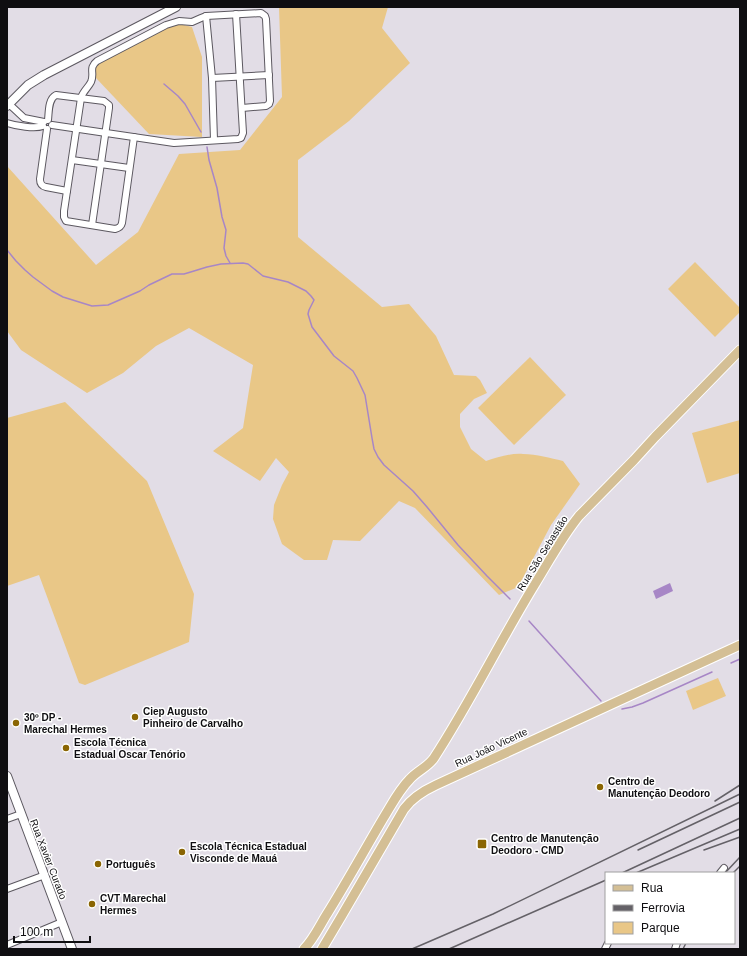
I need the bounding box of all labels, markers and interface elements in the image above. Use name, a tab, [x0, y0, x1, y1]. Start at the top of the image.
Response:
street label: Rua São Sebastião	[515, 513, 570, 593]
place label: Ciep Augusto Pinheiro de Carvalho	[143, 706, 243, 729]
place label: 30º DP - Marechal Hermes	[24, 712, 107, 735]
marker: Ciep Augusto Pinheiro de Carvalho	[130, 712, 140, 722]
marker: 30º DP - Marechal Hermes	[11, 718, 21, 728]
street label: Rua João Vicente	[453, 726, 530, 769]
place label: Escola Técnica Estadual Oscar Tenório	[74, 737, 186, 760]
marker: Escola Técnica Estadual Oscar Tenório	[61, 743, 71, 753]
place label: Centro de Manutenção Deodoro	[608, 776, 710, 799]
marker: Centro de Manutenção Deodoro	[595, 782, 605, 792]
street label: Rua Xavier Curado	[28, 818, 69, 901]
place label: Centro de Manutenção Deodoro - CMD	[491, 833, 599, 856]
marker: Centro de Manutenção Deodoro - CMD	[476, 838, 488, 850]
place label: Escola Técnica Estadual Visconde de Mauá	[190, 841, 307, 864]
marker: Escola Técnica Estadual Visconde de Mauá	[177, 847, 187, 857]
marker: Português	[93, 859, 103, 869]
place label: Português	[106, 859, 156, 870]
legend	[605, 872, 735, 944]
text: Rua	[641, 881, 663, 895]
place label: CVT Marechal Hermes	[100, 893, 166, 916]
marker: CVT Marechal Hermes	[87, 899, 97, 909]
text: Ferrovia	[641, 901, 685, 915]
scale bar	[14, 918, 90, 944]
text: Parque	[641, 921, 680, 935]
text: 100 m	[20, 925, 53, 939]

